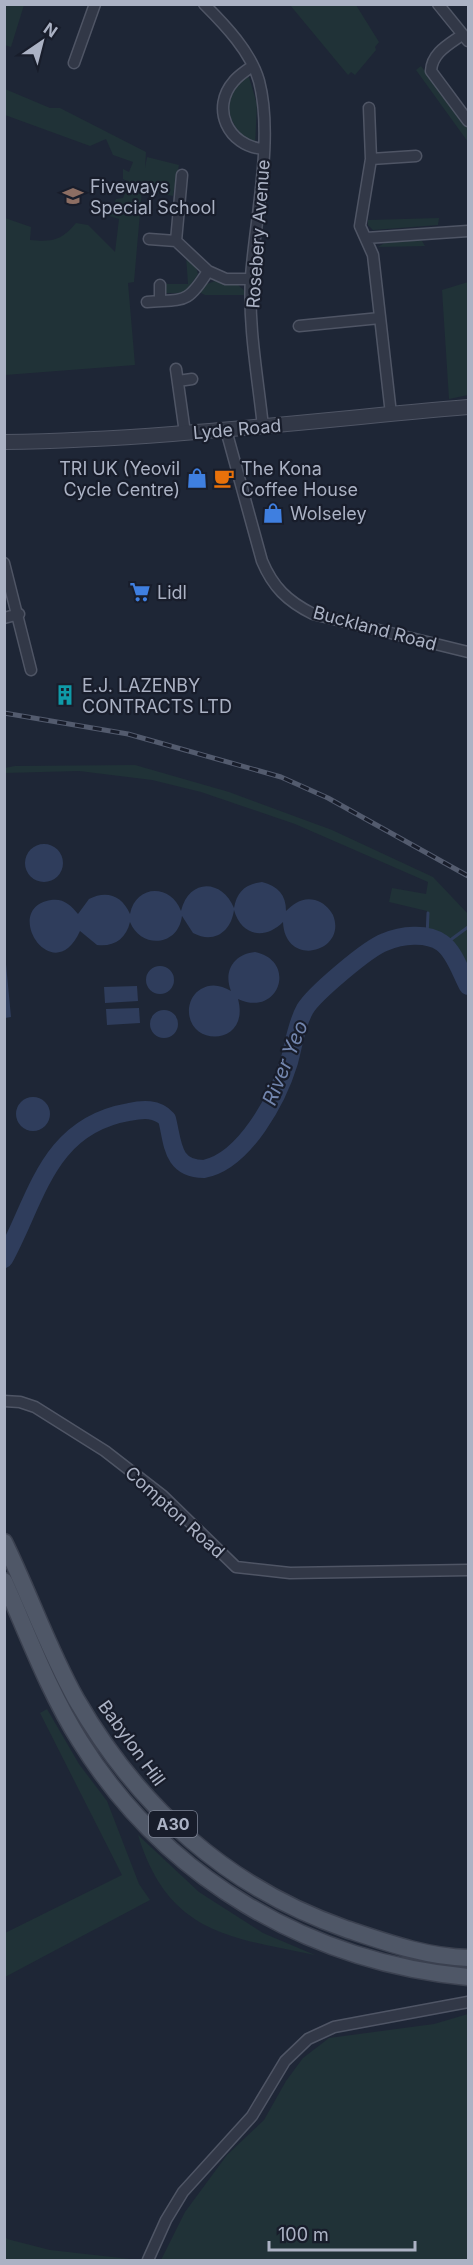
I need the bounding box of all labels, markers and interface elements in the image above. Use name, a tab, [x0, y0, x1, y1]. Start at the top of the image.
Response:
north arrow	[12, 12, 72, 72]
text: N	[40, 18, 61, 41]
street label: Rosebery Avenue	[242, 159, 274, 309]
place label: Fiveways Special School	[90, 176, 216, 218]
school or university icon: Fiveways Special School	[61, 184, 85, 208]
street label: Lyde Road	[192, 415, 282, 443]
place label: TRI UK (Yeovil Cycle Centre)	[59, 458, 180, 500]
place label: The Kona Coffee House	[241, 458, 358, 500]
shop icon: TRI UK (Yeovil Cycle Centre)	[185, 466, 209, 490]
cafe icon: The Kona Coffee House	[212, 466, 236, 490]
shop icon: Wolseley	[261, 501, 285, 525]
place label: Wolseley	[290, 503, 367, 524]
supermarket icon: Lidl	[128, 580, 152, 604]
place label: Lidl	[157, 582, 187, 603]
street label: Buckland Road	[311, 601, 439, 655]
place label: E.J. LAZENBY CONTRACTS LTD	[82, 675, 232, 717]
building icon: E.J. LAZENBY CONTRACTS LTD	[53, 683, 77, 707]
water label: River Yeo	[257, 1017, 313, 1109]
street label: Compton Road	[121, 1462, 229, 1562]
street label: Babylon Hill	[94, 1696, 170, 1790]
road number: A30	[149, 1811, 197, 1837]
scale bar	[269, 2214, 414, 2252]
text: 100 m	[278, 2224, 329, 2245]

